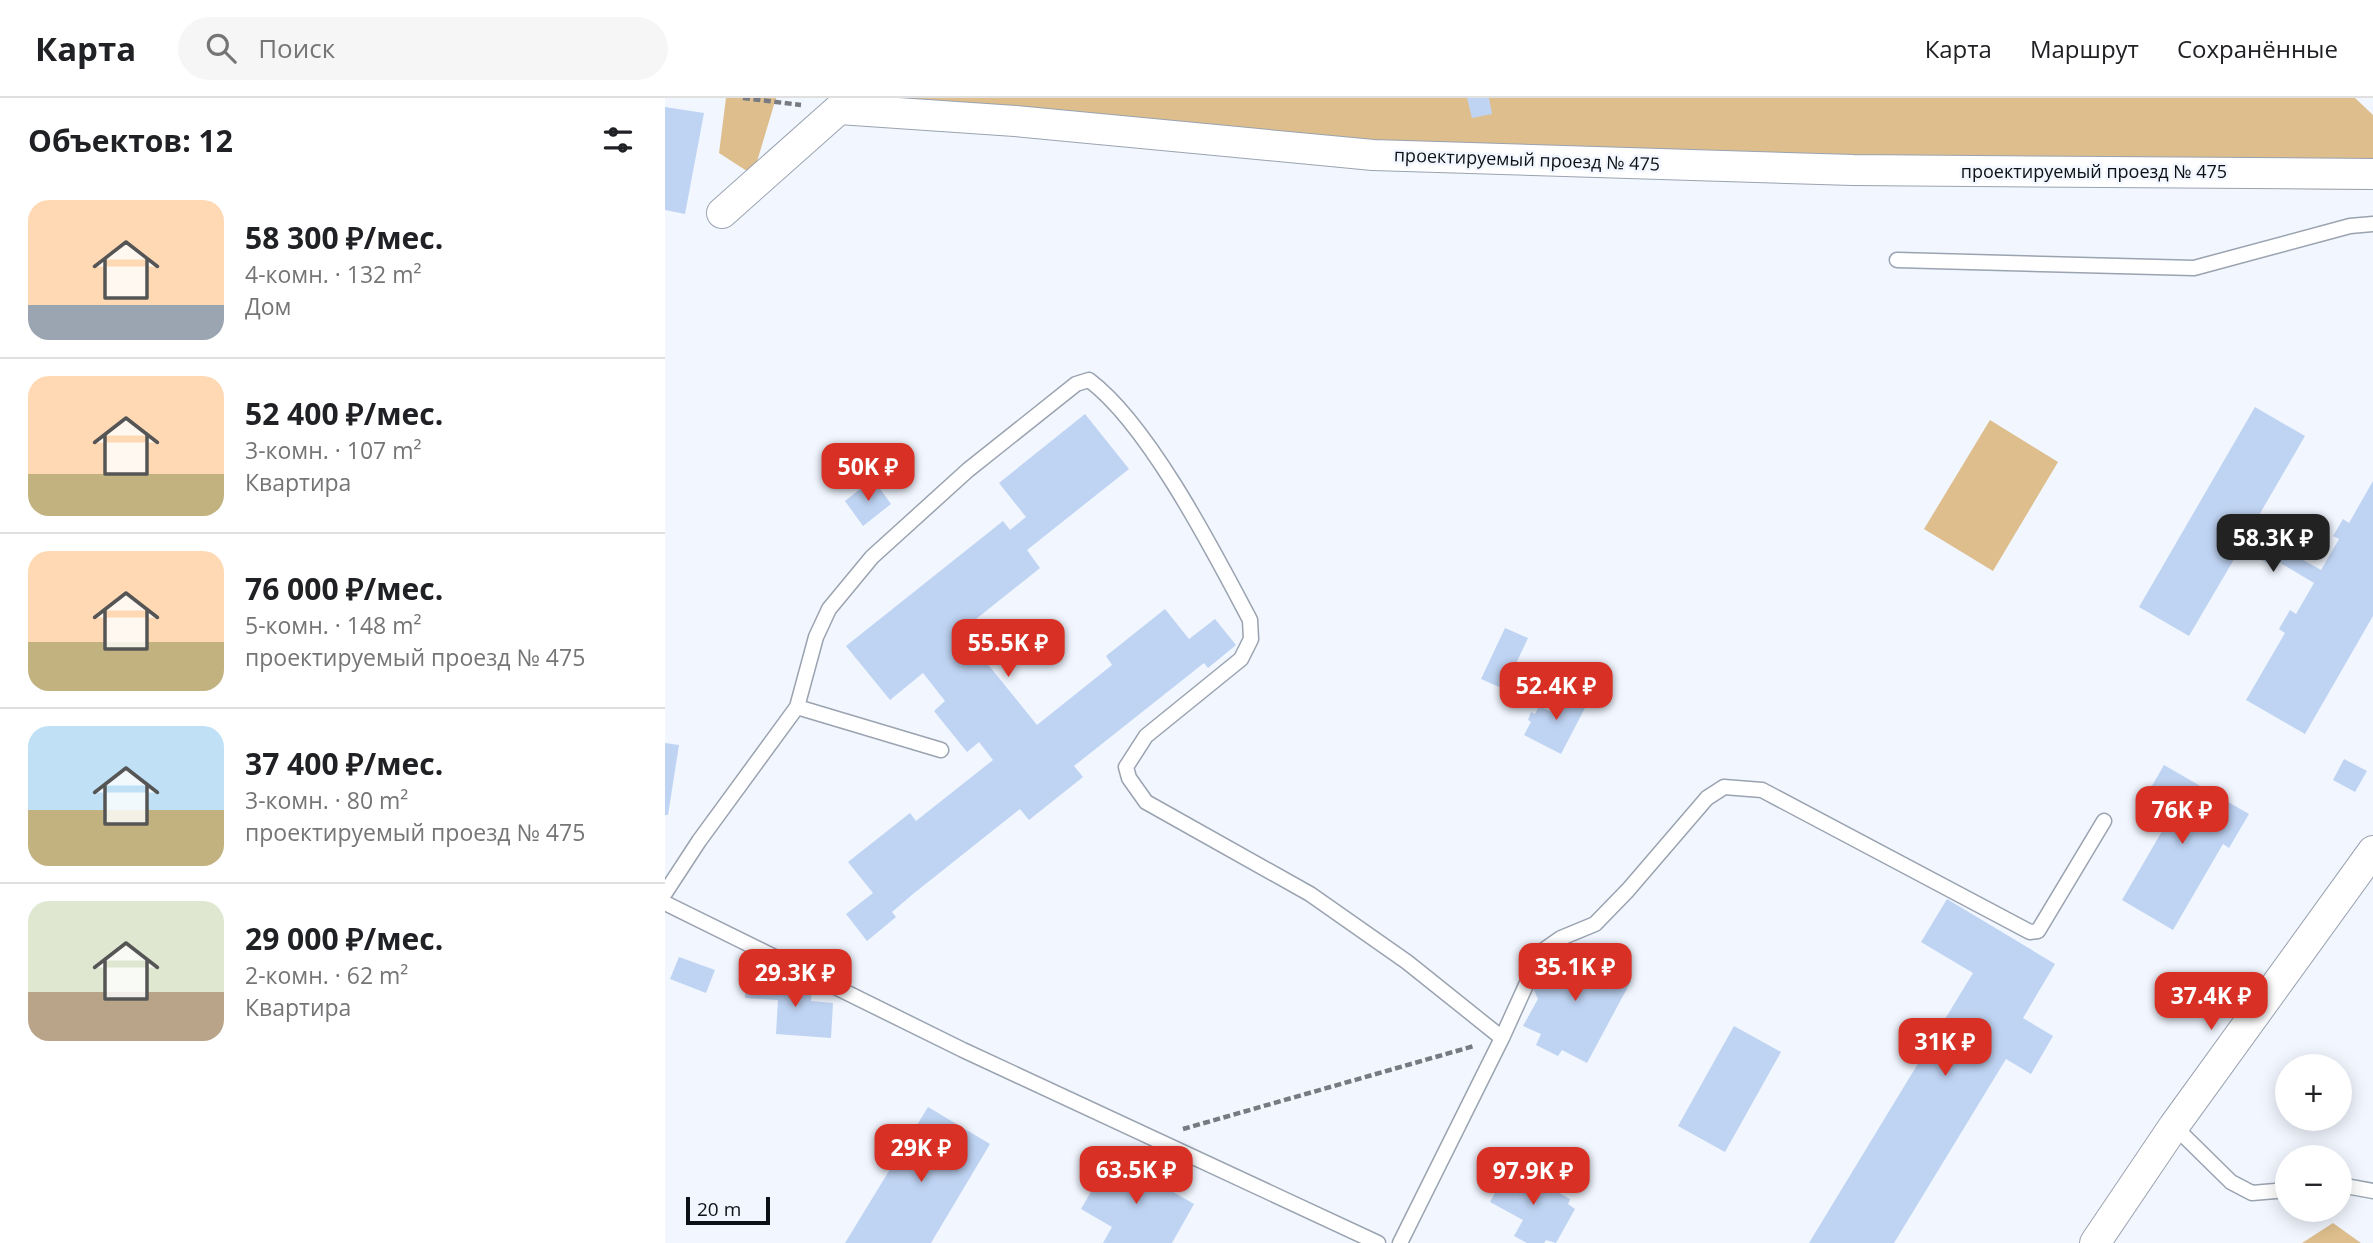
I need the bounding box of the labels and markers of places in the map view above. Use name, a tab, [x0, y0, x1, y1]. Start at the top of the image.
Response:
pin: 50K ₽	[819, 444, 917, 503]
pin: 58.3K ₽	[2208, 514, 2338, 574]
pin: 55.5K ₽	[943, 620, 1073, 679]
pin: 52.4K ₽	[1491, 662, 1621, 722]
pin: 76K ₽	[2133, 786, 2231, 846]
pin: 35.1K ₽	[1510, 944, 1640, 1003]
pin: 29.3K ₽	[730, 950, 860, 1009]
pin: 37.4K ₽	[2146, 972, 2276, 1032]
pin: 31K ₽	[1896, 1018, 1994, 1078]
pin: 29K ₽	[872, 1124, 970, 1184]
pin: 63.5K ₽	[1071, 1146, 1201, 1206]
pin: 97.9K ₽	[1468, 1148, 1598, 1207]

